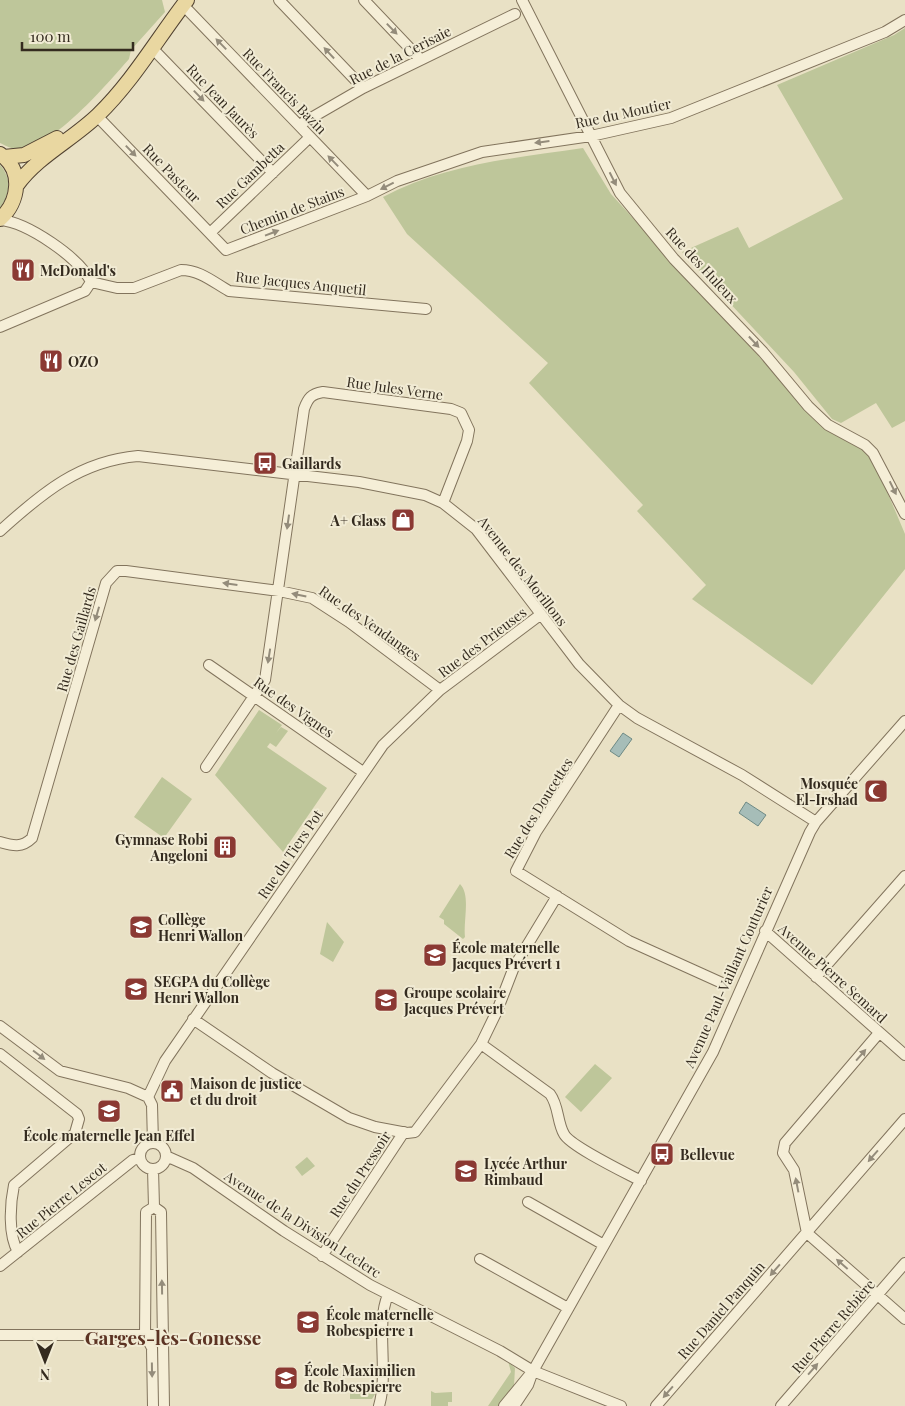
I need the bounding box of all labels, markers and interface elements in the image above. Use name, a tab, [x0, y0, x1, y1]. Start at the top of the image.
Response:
scale bar	[22, 20, 134, 52]
street label: Rue de la Cerisaie	[346, 21, 454, 89]
one-way arrow	[386, 23, 398, 35]
text: 100 m	[30, 26, 71, 46]
one-way arrow	[215, 38, 227, 50]
street label: Rue Francis Bazin	[239, 44, 331, 139]
one-way arrow	[323, 47, 335, 59]
street label: Rue Jean Jaurès	[183, 60, 263, 142]
one-way arrow	[193, 90, 205, 102]
street label: Rue du Moutier	[573, 93, 673, 132]
street label: Rue Gambetta	[212, 138, 288, 212]
one-way arrow	[534, 138, 550, 146]
street label: Rue Pasteur	[139, 139, 206, 207]
one-way arrow	[125, 144, 137, 156]
one-way arrow	[327, 156, 339, 168]
one-way arrow	[609, 172, 617, 186]
street label: Chemin de Stains	[237, 181, 347, 239]
one-way arrow	[380, 182, 394, 190]
street label: Rue des Huleux	[662, 223, 743, 308]
one-way arrow	[265, 228, 279, 236]
restaurant icon: McDonald's	[10, 257, 36, 283]
place label: McDonald's	[40, 261, 116, 280]
street label: Rue Jacques Anquetil	[235, 267, 367, 299]
one-way arrow	[748, 335, 760, 347]
restaurant icon: OZO	[38, 348, 64, 374]
place label: OZO	[68, 352, 99, 371]
street label: Rue Jules Verne	[346, 372, 444, 404]
bus stop icon: Gaillards	[252, 450, 278, 476]
place label: Gaillards	[282, 454, 341, 473]
one-way arrow	[889, 481, 897, 495]
shop icon: A+ Glass	[390, 507, 416, 533]
place label: A+ Glass	[330, 511, 386, 530]
street label: Avenue des Morillons	[473, 511, 572, 630]
one-way arrow	[284, 515, 292, 531]
one-way arrow	[222, 580, 238, 588]
street label: Rue des Vendanges	[316, 581, 424, 665]
street label: Rue des Gaillards	[52, 584, 100, 694]
one-way arrow	[291, 591, 307, 599]
street label: Rue des Prieuses	[434, 602, 530, 682]
one-way arrow	[93, 607, 101, 622]
one-way arrow	[265, 649, 273, 665]
street label: Rue des Vignes	[250, 672, 338, 742]
street label: Rue des Doucettes	[499, 754, 577, 862]
place label: Mosquée El-Irshad	[796, 774, 859, 809]
mosque icon: Mosquée El-Irshad	[863, 778, 889, 804]
street label: Rue du Tiers Pot	[253, 805, 327, 902]
place label: Gymnase Robi Angeloni	[115, 830, 209, 865]
building icon: Gymnase Robi Angeloni	[212, 834, 238, 860]
street label: Avenue Paul-Vaillant Couturier	[679, 883, 777, 1072]
place label: Collège Henri Wallon	[158, 910, 244, 945]
school or university icon: Collège Henri Wallon	[128, 914, 154, 940]
street label: Avenue Pierre Semard	[774, 918, 891, 1027]
place label: École maternelle Jacques Prévert 1	[451, 938, 561, 973]
school or university icon: École maternelle Jacques Prévert 1	[422, 942, 448, 968]
place label: SEGPA du Collège Henri Wallon	[154, 972, 270, 1007]
school or university icon: SEGPA du Collège Henri Wallon	[123, 976, 149, 1002]
place label: Groupe scolaire Jacques Prévert	[403, 983, 506, 1018]
school or university icon: Groupe scolaire Jacques Prévert	[373, 987, 399, 1013]
one-way arrow	[855, 1048, 866, 1061]
one-way arrow	[32, 1050, 46, 1060]
place label: Maison de justice et du droit	[190, 1074, 302, 1109]
public building icon: Maison de justice et du droit	[159, 1078, 185, 1104]
school or university icon: École maternelle Jean Effel	[96, 1098, 122, 1124]
place label: École maternelle Jean Effel	[23, 1126, 195, 1145]
street label: Rue du Pressoir	[325, 1127, 395, 1221]
bus stop icon: Bellevue	[649, 1141, 675, 1167]
place label: Bellevue	[680, 1145, 735, 1164]
one-way arrow	[867, 1150, 879, 1162]
place label: Lycée Arthur Rimbaud	[484, 1154, 567, 1189]
street label: Rue Pierre Lescot	[12, 1157, 111, 1242]
school or university icon: Lycée Arthur Rimbaud	[453, 1158, 479, 1184]
street label: Avenue de la Division Leclerc	[220, 1166, 385, 1282]
one-way arrow	[793, 1178, 801, 1193]
street label: Rue Daniel Panquin	[673, 1257, 769, 1363]
one-way arrow	[837, 1258, 849, 1270]
one-way arrow	[769, 1263, 781, 1275]
street label: Rue Pierre Rebière	[787, 1275, 879, 1377]
one-way arrow	[158, 1278, 166, 1294]
place label: École maternelle Robespierre 1	[326, 1305, 434, 1340]
school or university icon: École maternelle Robespierre 1	[295, 1309, 321, 1335]
district label: Garges-lès-Gonesse	[85, 1324, 261, 1350]
north arrow	[20, 1336, 70, 1386]
place label: École Maximilien de Robespierre	[304, 1361, 416, 1396]
one-way arrow	[148, 1362, 156, 1378]
one-way arrow	[807, 1364, 819, 1376]
text: N	[40, 1365, 50, 1384]
school or university icon: École Maximilien de Robespierre	[273, 1365, 299, 1391]
one-way arrow	[662, 1386, 674, 1398]

